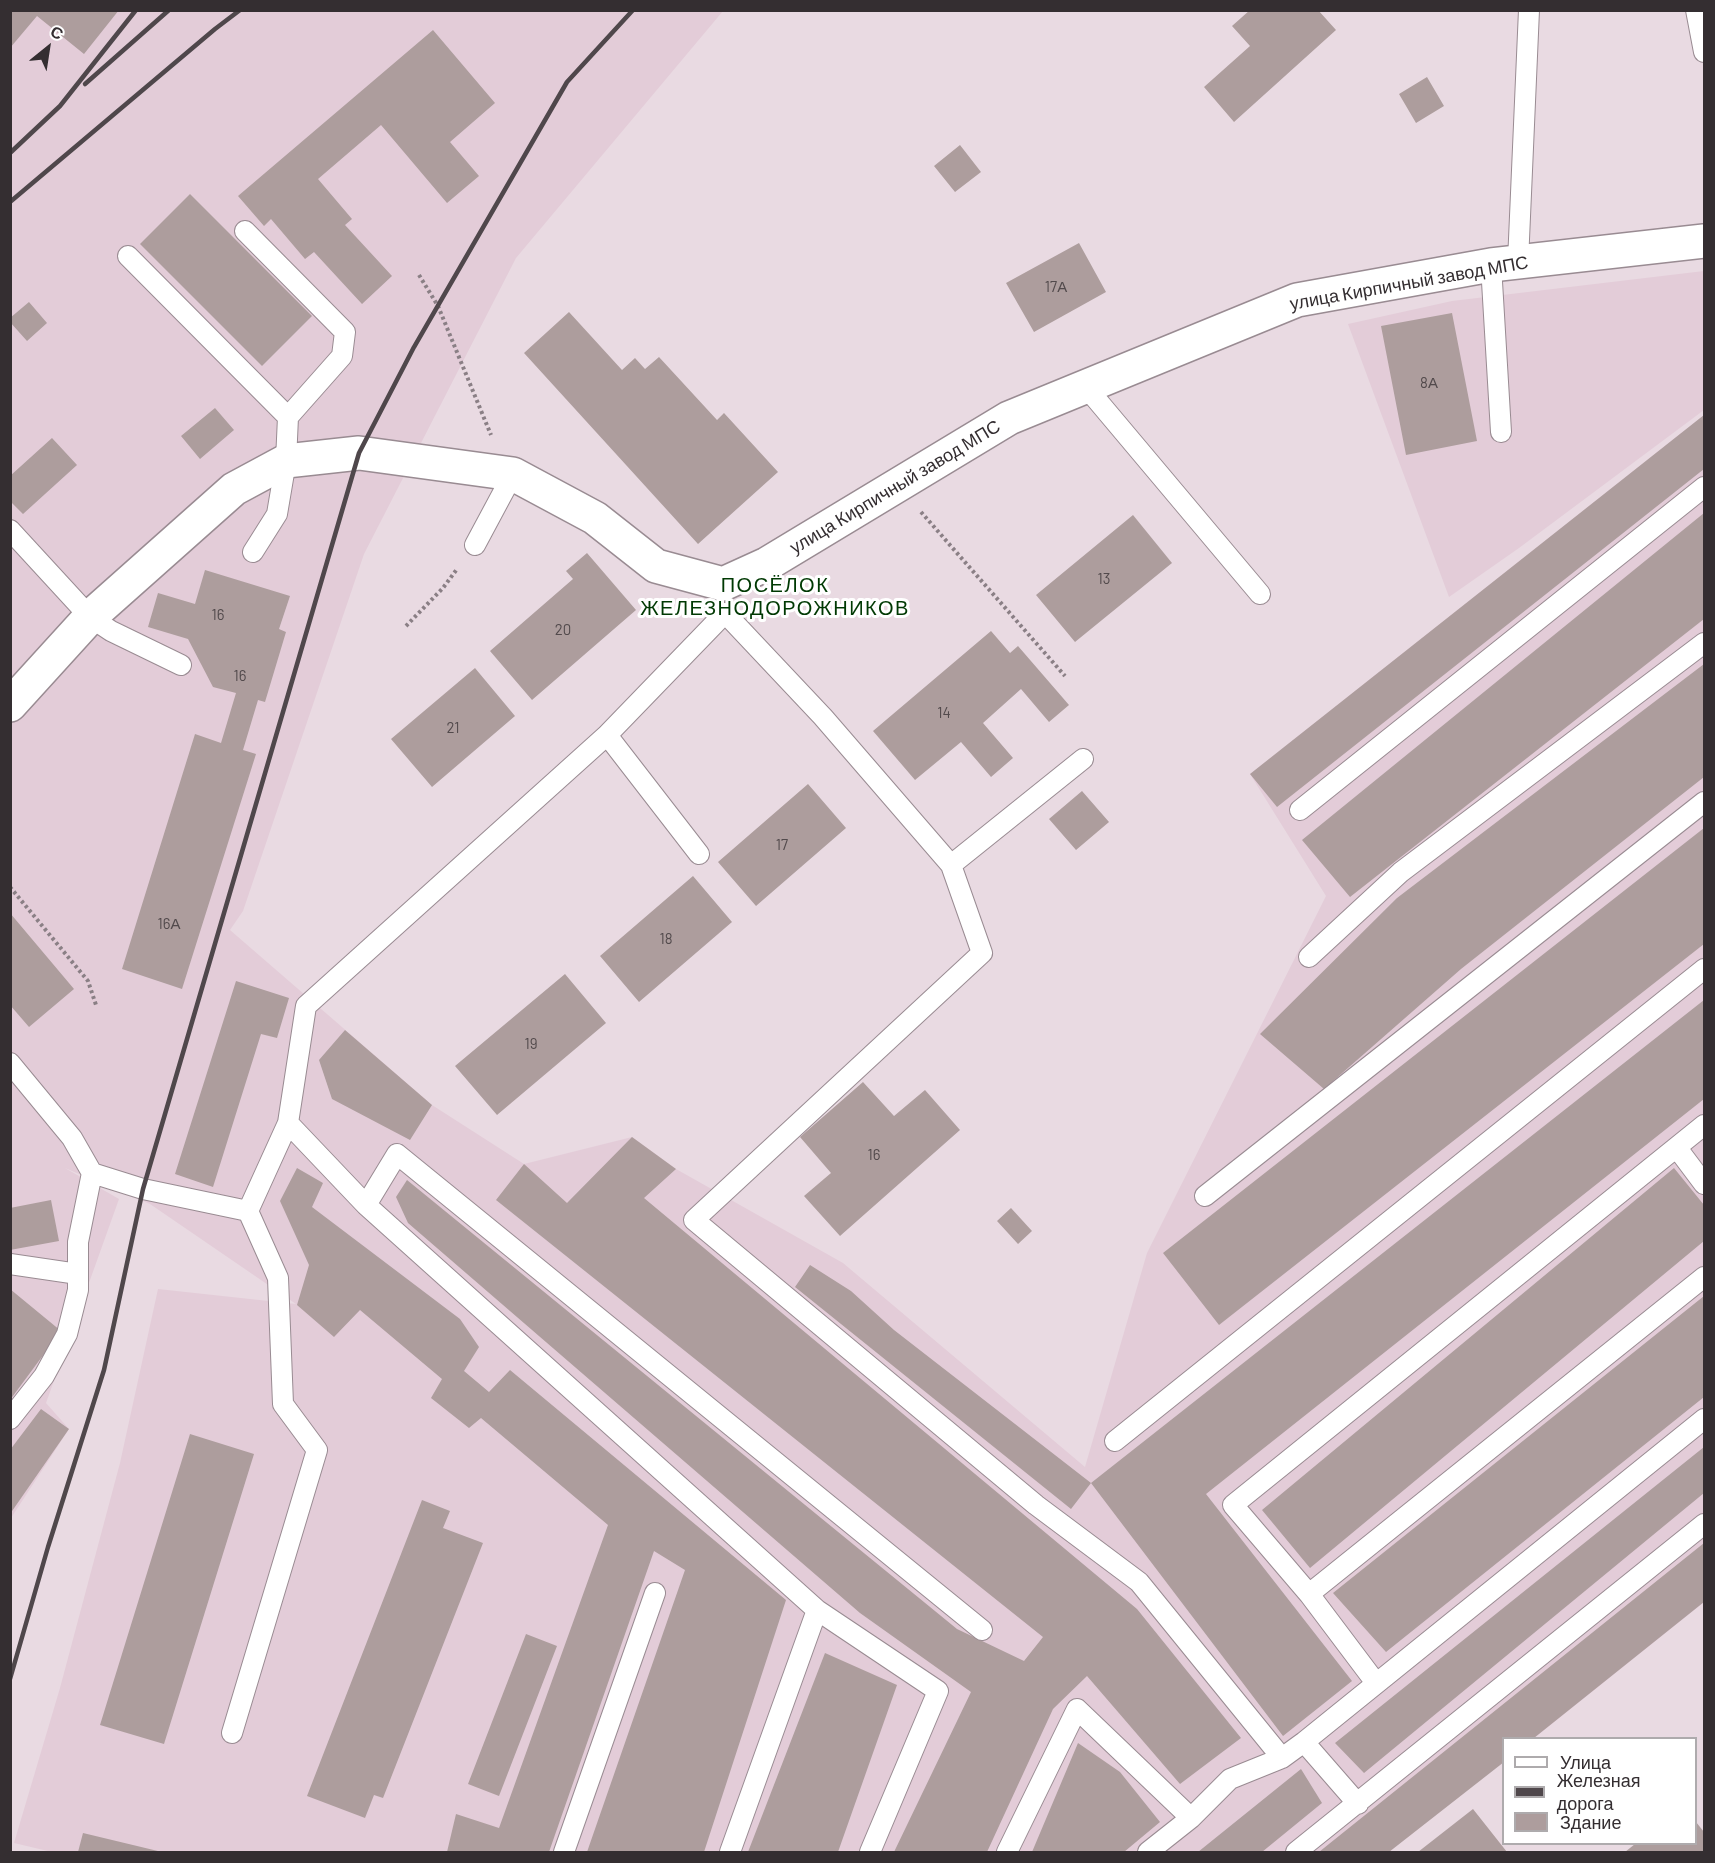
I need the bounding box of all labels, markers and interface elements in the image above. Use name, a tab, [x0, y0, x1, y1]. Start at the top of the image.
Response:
north arrow	[18, 18, 78, 78]
text: С	[47, 21, 67, 43]
street label: улица Кирпичный завод МПС	[1288, 251, 1530, 315]
house number: 17А	[1045, 278, 1067, 296]
house number: 8А	[1420, 374, 1438, 392]
street label: улица Кирпичный завод МПС	[786, 416, 1004, 558]
house number: 13	[1098, 570, 1110, 588]
district label: ПОСЁЛОК ЖЕЛЕЗНОДОРОЖНИКОВ	[640, 573, 910, 620]
house number: 16	[212, 606, 224, 624]
house number: 20	[555, 621, 571, 639]
house number: 16	[234, 667, 246, 685]
house number: 14	[937, 704, 951, 722]
house number: 21	[446, 719, 460, 737]
house number: 17	[776, 836, 788, 854]
house number: 16А	[158, 915, 180, 933]
house number: 18	[659, 930, 673, 948]
house number: 19	[524, 1035, 538, 1053]
house number: 16	[868, 1146, 880, 1164]
legend	[1502, 1737, 1697, 1845]
text: Улица	[1560, 1751, 1611, 1773]
text: Железная дорога	[1557, 1769, 1641, 1814]
text: Здание	[1560, 1811, 1621, 1833]

